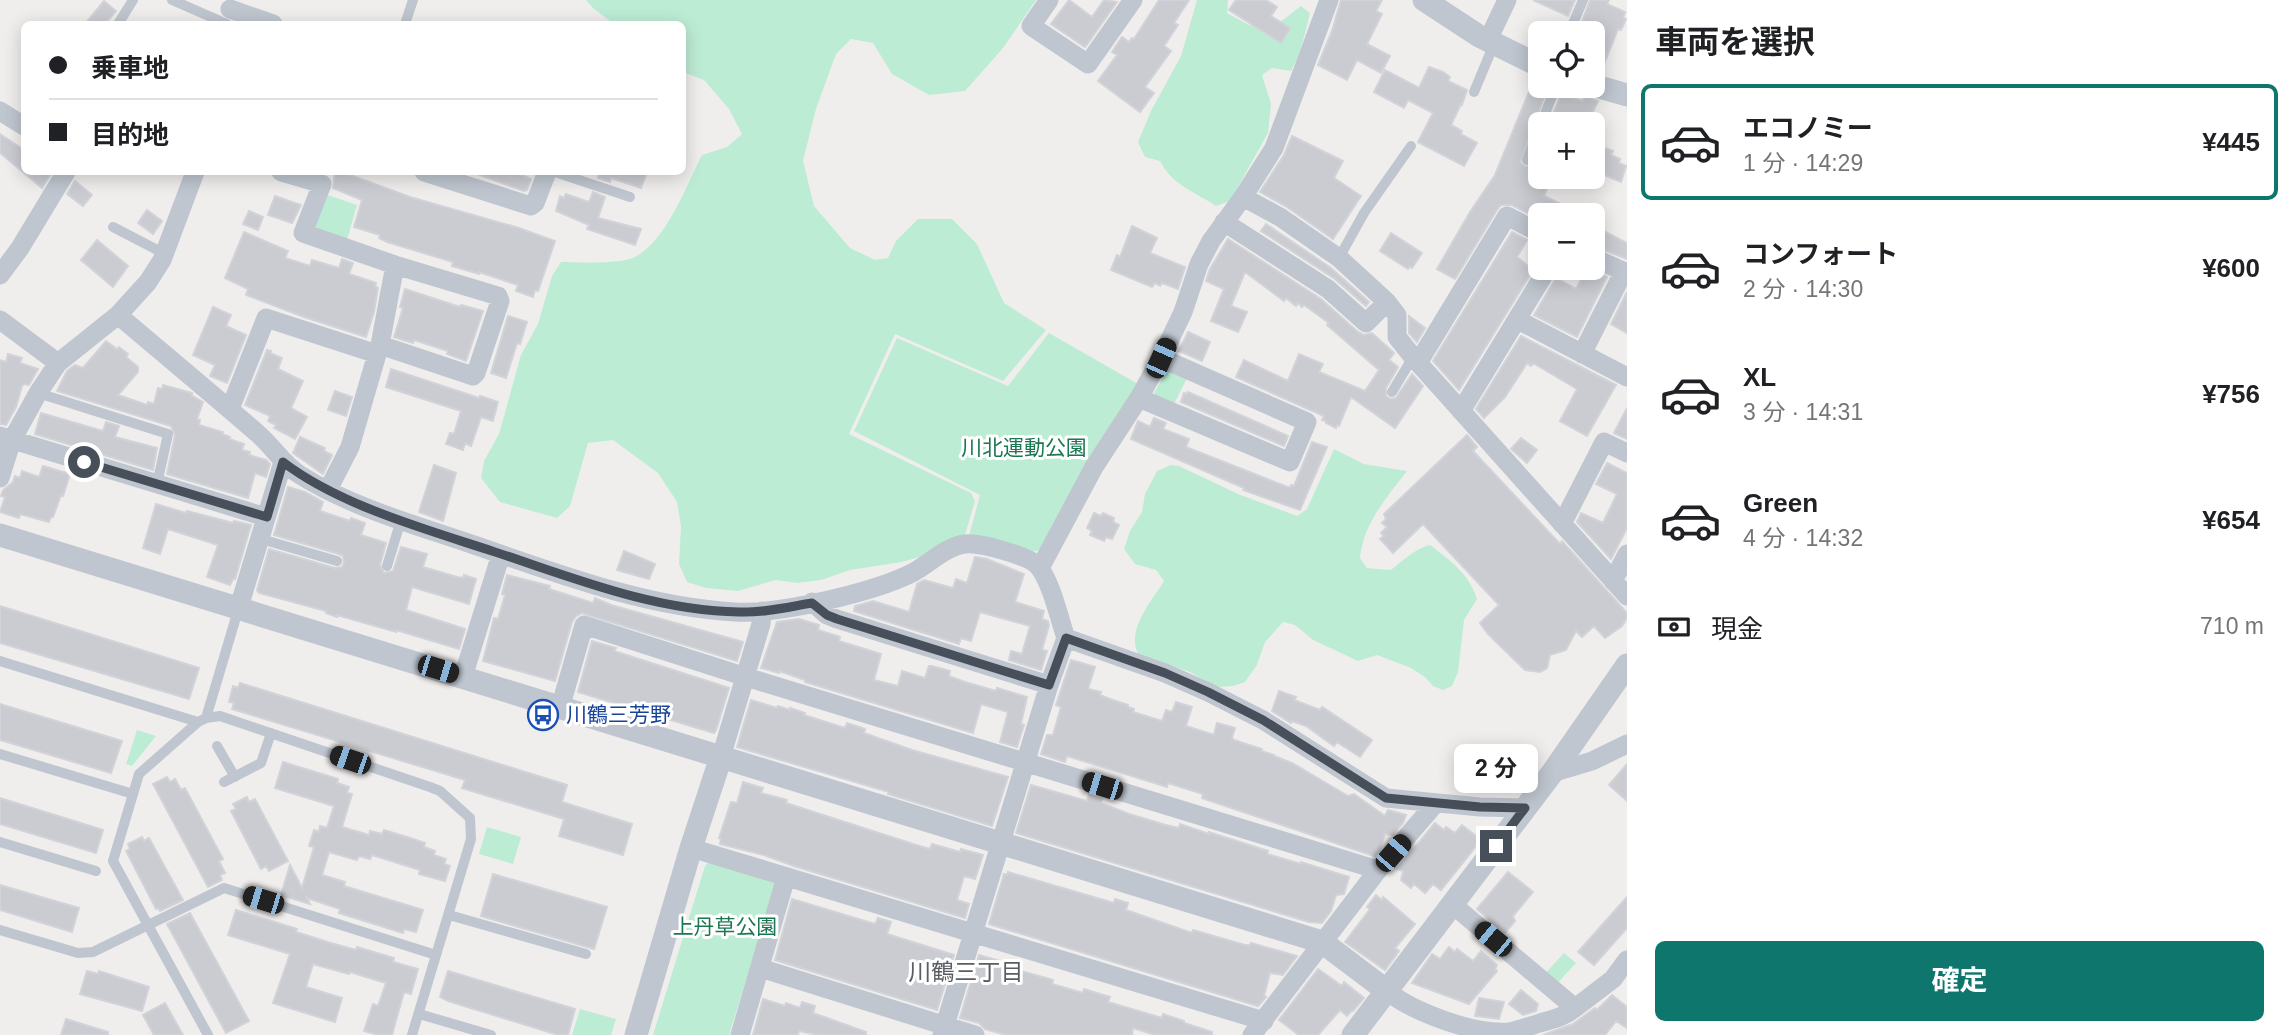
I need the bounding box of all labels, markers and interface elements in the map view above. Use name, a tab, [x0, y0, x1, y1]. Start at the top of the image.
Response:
map controls	[1528, 21, 1605, 280]
button: locate	[1528, 21, 1605, 98]
text: 車両を選択	[1655, 24, 1815, 60]
text: 乗車地	[91, 53, 169, 83]
icon: car	[1659, 111, 1722, 174]
button: +	[1528, 112, 1605, 189]
text: エコノミー	[1743, 113, 1873, 143]
text: 目的地	[91, 120, 169, 150]
text: ¥445	[2202, 127, 2260, 157]
text: 1 分 · 14:29	[1743, 150, 1863, 176]
button: −	[1528, 203, 1605, 280]
icon: car	[1659, 237, 1722, 300]
text: コンフォート	[1743, 239, 1898, 269]
text: ¥600	[2202, 253, 2260, 283]
text: 2 分 · 14:30	[1743, 276, 1863, 302]
car	[1143, 335, 1180, 381]
text: XL	[1743, 362, 1776, 392]
icon: car	[1659, 363, 1722, 426]
text: ¥756	[2202, 379, 2260, 409]
text: 3 分 · 14:31	[1743, 399, 1863, 425]
park label: 川北運動公園	[961, 436, 1087, 459]
route start	[68, 446, 100, 478]
text: Green	[1743, 488, 1818, 518]
icon: car	[1659, 489, 1722, 552]
text: ¥654	[2202, 505, 2260, 535]
text: 4 分 · 14:32	[1743, 525, 1863, 551]
icon: cash	[1655, 608, 1693, 646]
text: 710 m	[2200, 613, 2264, 639]
text: 現金	[1711, 614, 1763, 644]
car	[415, 653, 462, 685]
bus stop icon: 川鶴三芳野	[526, 698, 560, 732]
place label: 川鶴三芳野	[566, 703, 671, 726]
car	[327, 743, 374, 777]
callout: 2 分	[1454, 744, 1538, 794]
text: 2 分	[1475, 755, 1517, 781]
car	[1079, 770, 1126, 802]
car	[1372, 830, 1415, 876]
route end	[1480, 830, 1512, 862]
car	[240, 884, 287, 916]
park label: 上丹草公園	[673, 915, 778, 938]
car	[1471, 917, 1516, 961]
button: 確定	[1655, 941, 2264, 1021]
district label: 川鶴三丁目	[909, 959, 1024, 985]

